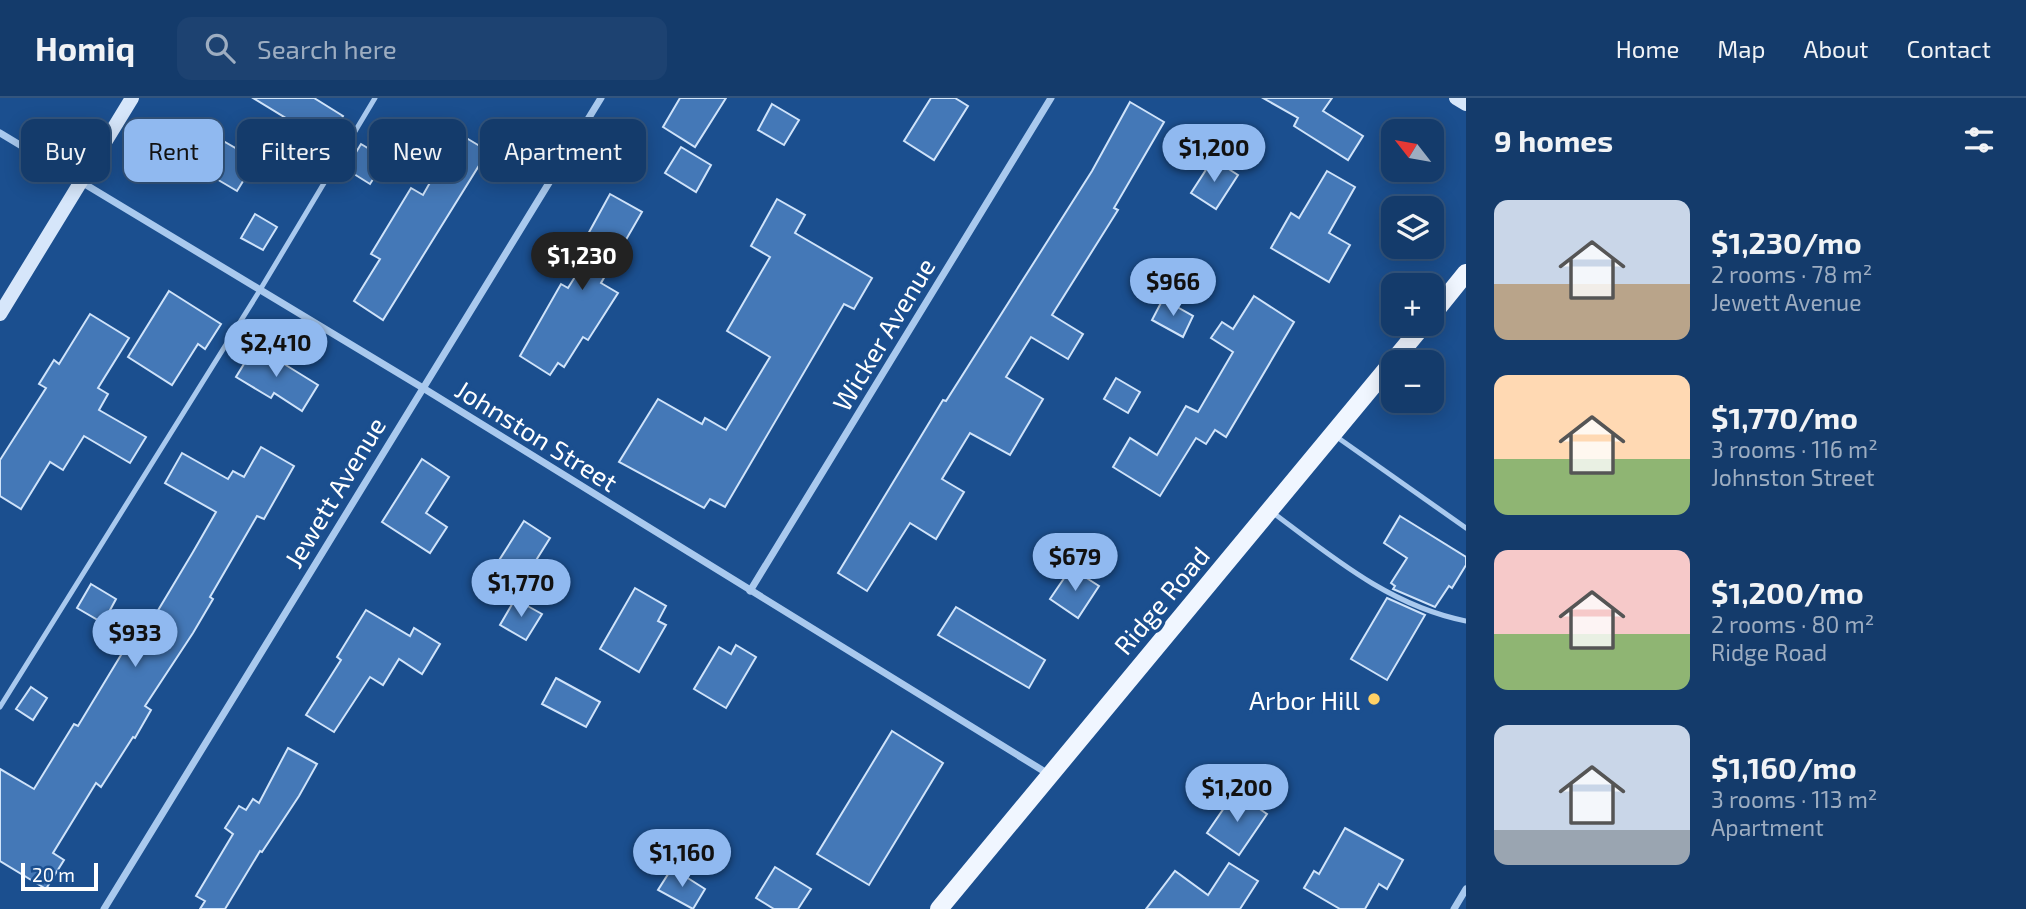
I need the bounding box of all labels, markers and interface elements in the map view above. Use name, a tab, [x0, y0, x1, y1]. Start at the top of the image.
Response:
search box	[177, 17, 667, 80]
text: Homiq	[35, 28, 135, 68]
icon: search	[201, 29, 239, 67]
text: Search here	[257, 33, 397, 64]
text: Home	[1616, 34, 1679, 63]
text: Map	[1717, 34, 1765, 63]
text: About	[1803, 34, 1869, 63]
text: Contact	[1907, 34, 1991, 63]
chip: Buy	[21, 119, 110, 182]
chip: Rent	[124, 119, 223, 182]
chip: Filters	[237, 119, 355, 182]
chip: New	[369, 119, 466, 182]
chip: Apartment	[480, 119, 646, 182]
north arrow	[1381, 119, 1444, 182]
map controls	[1381, 119, 1444, 413]
icon: filters	[1960, 121, 1998, 159]
text: 9 homes	[1494, 122, 1613, 158]
pin: $1,200	[1157, 125, 1271, 184]
text: $1,200	[1178, 133, 1250, 161]
button: layers	[1381, 196, 1444, 259]
text: $1,230/mo	[1711, 224, 1862, 260]
icon: home	[1550, 228, 1634, 312]
pin: $1,230	[525, 232, 639, 292]
text: $1,230	[547, 241, 617, 269]
street label: Wicker Avenue	[825, 252, 941, 416]
pin: $966	[1132, 258, 1214, 318]
text: 2 rooms · 78 m²	[1711, 260, 1872, 288]
text: $966	[1146, 267, 1200, 295]
button: +	[1381, 273, 1444, 336]
text: Jewett Avenue	[1711, 288, 1862, 316]
pin: $2,410	[219, 320, 333, 379]
text: $2,410	[240, 328, 312, 356]
button: −	[1381, 350, 1444, 413]
street label: Johnston Street	[450, 373, 624, 497]
text: $1,770/mo	[1711, 399, 1858, 435]
icon: home	[1550, 403, 1634, 487]
street label: Jewett Avenue	[277, 411, 391, 573]
text: 3 rooms · 116 m²	[1711, 435, 1878, 463]
text: Johnston Street	[1711, 463, 1875, 491]
pin: $679	[1034, 533, 1116, 593]
street label: Ridge Road	[1107, 540, 1215, 660]
text: $679	[1049, 542, 1101, 570]
pin: $1,770	[464, 560, 578, 619]
text: $1,770	[488, 568, 554, 596]
text: $1,200/mo	[1711, 574, 1864, 610]
icon: home	[1550, 578, 1634, 662]
pin: $933	[94, 610, 176, 669]
text: 2 rooms · 80 m²	[1711, 610, 1874, 638]
text: $933	[109, 618, 162, 646]
text: Ridge Road	[1711, 638, 1827, 666]
place label: Arbor Hill	[1249, 684, 1360, 715]
marker: Arbor Hill	[1366, 691, 1382, 707]
text: $1,160/mo	[1711, 749, 1857, 785]
icon: home	[1550, 753, 1634, 837]
pin: $1,200	[1180, 764, 1294, 824]
text: $1,200	[1201, 773, 1273, 801]
text: 3 rooms · 113 m²	[1711, 785, 1877, 813]
text: Apartment	[1711, 813, 1824, 841]
pin: $1,160	[625, 830, 739, 889]
text: $1,160	[649, 838, 715, 866]
scale bar	[21, 860, 98, 892]
text: 20 m	[32, 863, 75, 886]

